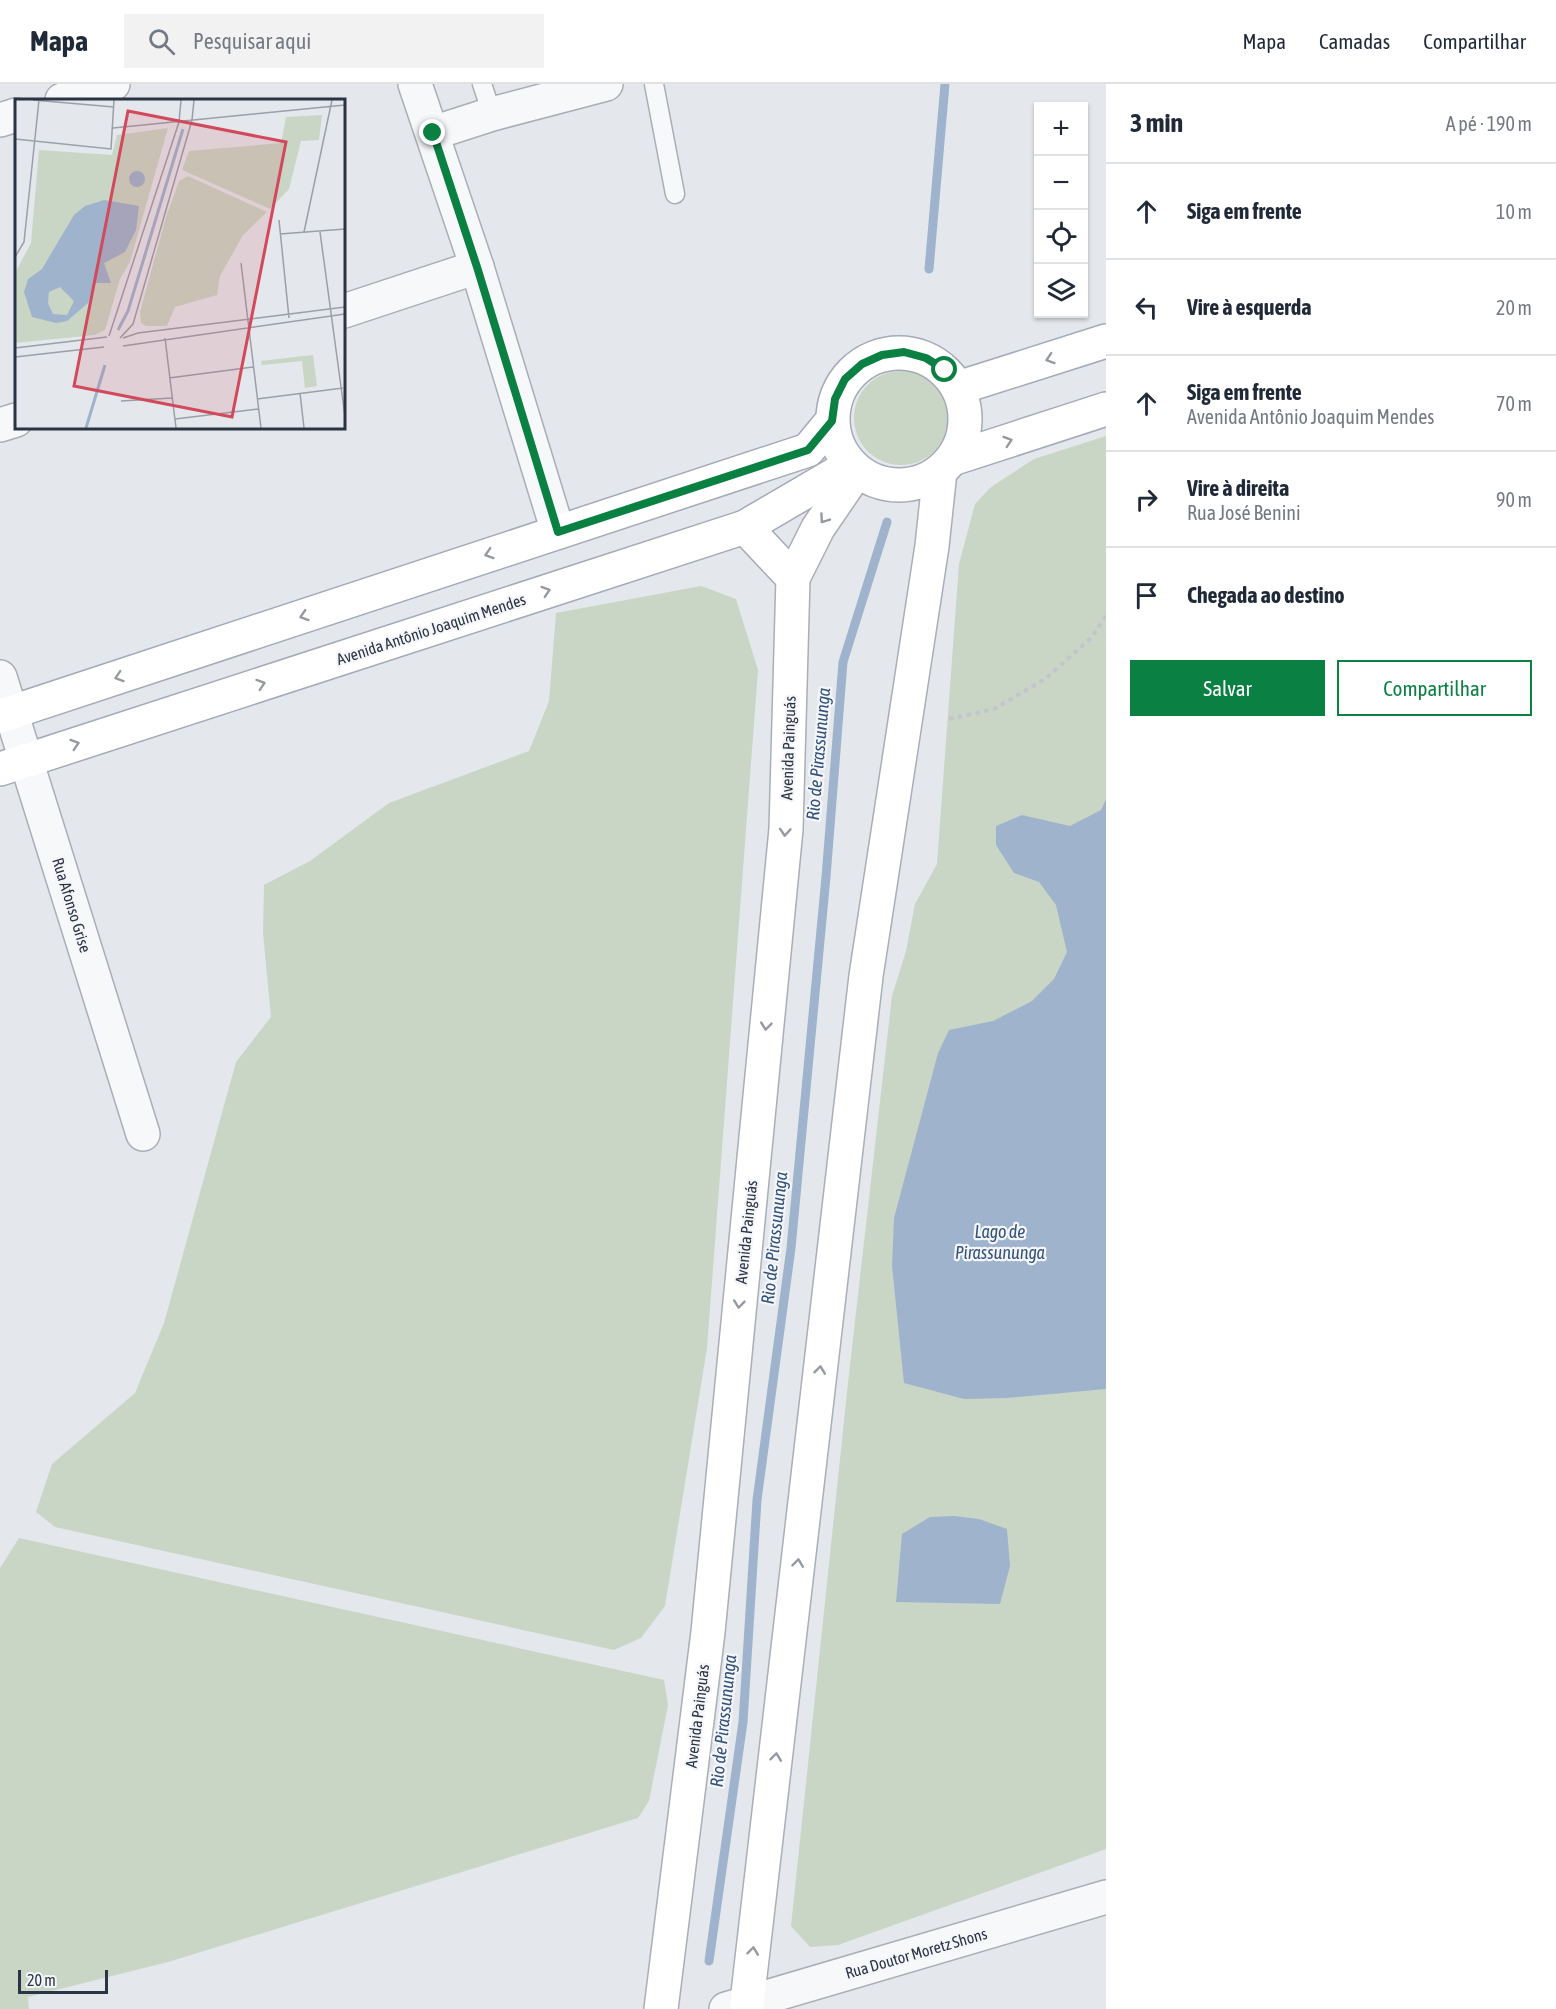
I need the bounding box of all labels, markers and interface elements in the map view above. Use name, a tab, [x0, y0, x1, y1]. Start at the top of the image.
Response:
search box	[124, 14, 544, 68]
text: Mapa	[30, 25, 88, 57]
icon: search	[145, 25, 178, 58]
text: Pesquisar aqui	[193, 28, 311, 54]
text: Mapa	[1242, 29, 1286, 53]
text: Camadas	[1319, 29, 1390, 53]
text: Compartilhar	[1423, 29, 1526, 53]
inset map	[15, 99, 345, 429]
map controls	[1034, 102, 1088, 318]
button: +	[1034, 102, 1088, 156]
text: 3 min	[1130, 108, 1183, 138]
text: A pé · 190 m	[1446, 112, 1532, 135]
route end	[419, 119, 445, 145]
button: −	[1034, 156, 1088, 210]
icon: ahead	[1130, 195, 1163, 228]
text: Siga em frente	[1187, 198, 1302, 224]
text: 10 m	[1496, 200, 1532, 223]
button: locate	[1034, 210, 1088, 264]
button: layers	[1034, 264, 1088, 318]
icon: left	[1130, 291, 1163, 324]
text: Vire à esquerda	[1187, 294, 1312, 320]
text: 20 m	[1496, 296, 1532, 319]
one-way arrow	[1045, 351, 1056, 364]
route start	[931, 356, 957, 382]
text: Siga em frente	[1187, 379, 1302, 405]
icon: ahead	[1130, 387, 1163, 420]
text: 70 m	[1496, 392, 1532, 415]
text: Avenida Antônio Joaquim Mendes	[1187, 405, 1434, 428]
one-way arrow	[1002, 435, 1013, 448]
text: Vire à direita	[1187, 475, 1289, 501]
icon: right	[1130, 483, 1163, 516]
text: 90 m	[1496, 488, 1532, 511]
text: Rua José Benini	[1187, 501, 1301, 524]
one-way arrow	[820, 512, 831, 523]
one-way arrow	[484, 547, 495, 560]
icon: arrive	[1130, 579, 1163, 612]
text: Chegada ao destino	[1187, 582, 1345, 608]
one-way arrow	[540, 586, 551, 599]
street label: Avenida Antônio Joaquim Mendes	[334, 590, 529, 669]
one-way arrow	[299, 608, 310, 621]
button: Salvar	[1130, 660, 1325, 716]
button: Compartilhar	[1337, 660, 1532, 716]
one-way arrow	[114, 670, 125, 682]
one-way arrow	[255, 679, 266, 691]
water label: Rio de Pirassununga	[802, 686, 834, 821]
street label: Avenida Painguás	[777, 695, 800, 800]
one-way arrow	[70, 739, 80, 751]
one-way arrow	[779, 827, 792, 836]
street label: Rua Afonso Grise	[49, 855, 95, 955]
one-way arrow	[760, 1021, 773, 1030]
water label: Rio de Pirassununga	[757, 1170, 791, 1305]
street label: Avenida Painguás	[732, 1179, 761, 1285]
water label: Lago de Pirassununga	[955, 1221, 1046, 1263]
one-way arrow	[733, 1299, 746, 1308]
one-way arrow	[814, 1365, 826, 1374]
one-way arrow	[791, 1559, 804, 1568]
water label: Rio de Pirassununga	[706, 1653, 740, 1788]
street label: Avenida Painguás	[682, 1663, 713, 1769]
one-way arrow	[769, 1753, 781, 1762]
street label: Rua Doutor Moretz Shons	[843, 1924, 989, 1982]
one-way arrow	[746, 1946, 759, 1955]
scale bar	[18, 1967, 108, 1994]
text: 20 m	[27, 1971, 56, 1989]

